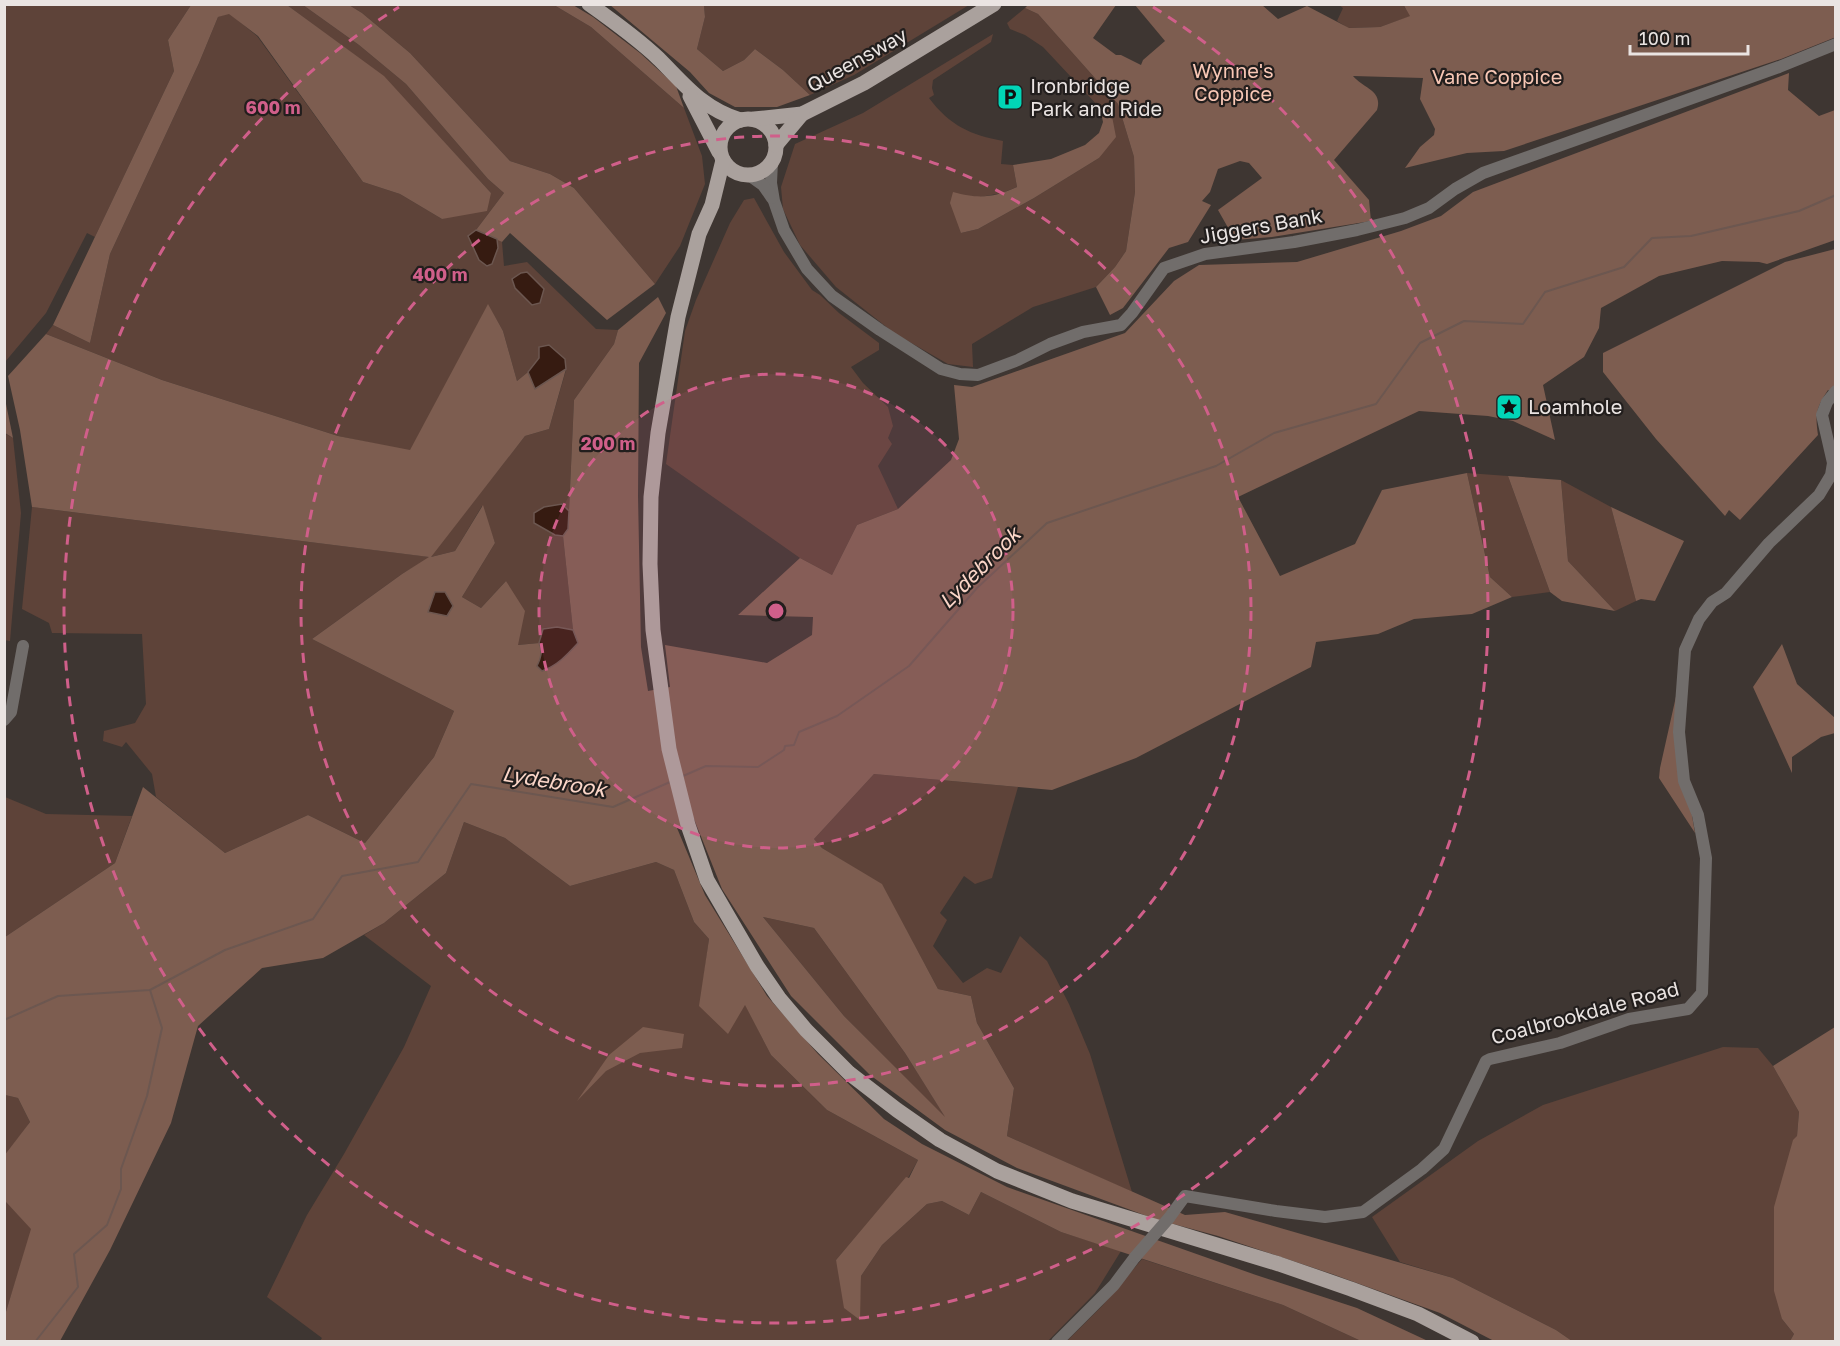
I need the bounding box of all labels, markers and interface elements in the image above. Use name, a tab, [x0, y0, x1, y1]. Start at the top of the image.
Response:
scale bar	[1630, 18, 1748, 56]
street label: Queensway	[802, 22, 911, 97]
text: 100 m	[1639, 27, 1690, 49]
park label: Wynne's Coppice	[1192, 58, 1274, 105]
park label: Vane Coppice	[1432, 64, 1562, 88]
place label: Ironbridge Park and Ride	[1030, 73, 1162, 120]
parking icon: Ironbridge Park and Ride	[995, 82, 1025, 112]
text: 600 m	[245, 96, 301, 118]
street label: Jiggers Bank	[1197, 202, 1324, 248]
text: 400 m	[413, 263, 467, 285]
place icon: Loamhole	[1494, 392, 1524, 422]
place label: Loamhole	[1528, 394, 1622, 418]
text: 200 m	[581, 432, 635, 454]
water label: Lydebrook	[933, 520, 1027, 613]
centre of rings	[766, 601, 786, 621]
water label: Lydebrook	[500, 760, 610, 802]
street label: Coalbrookdale Road	[1488, 975, 1681, 1049]

